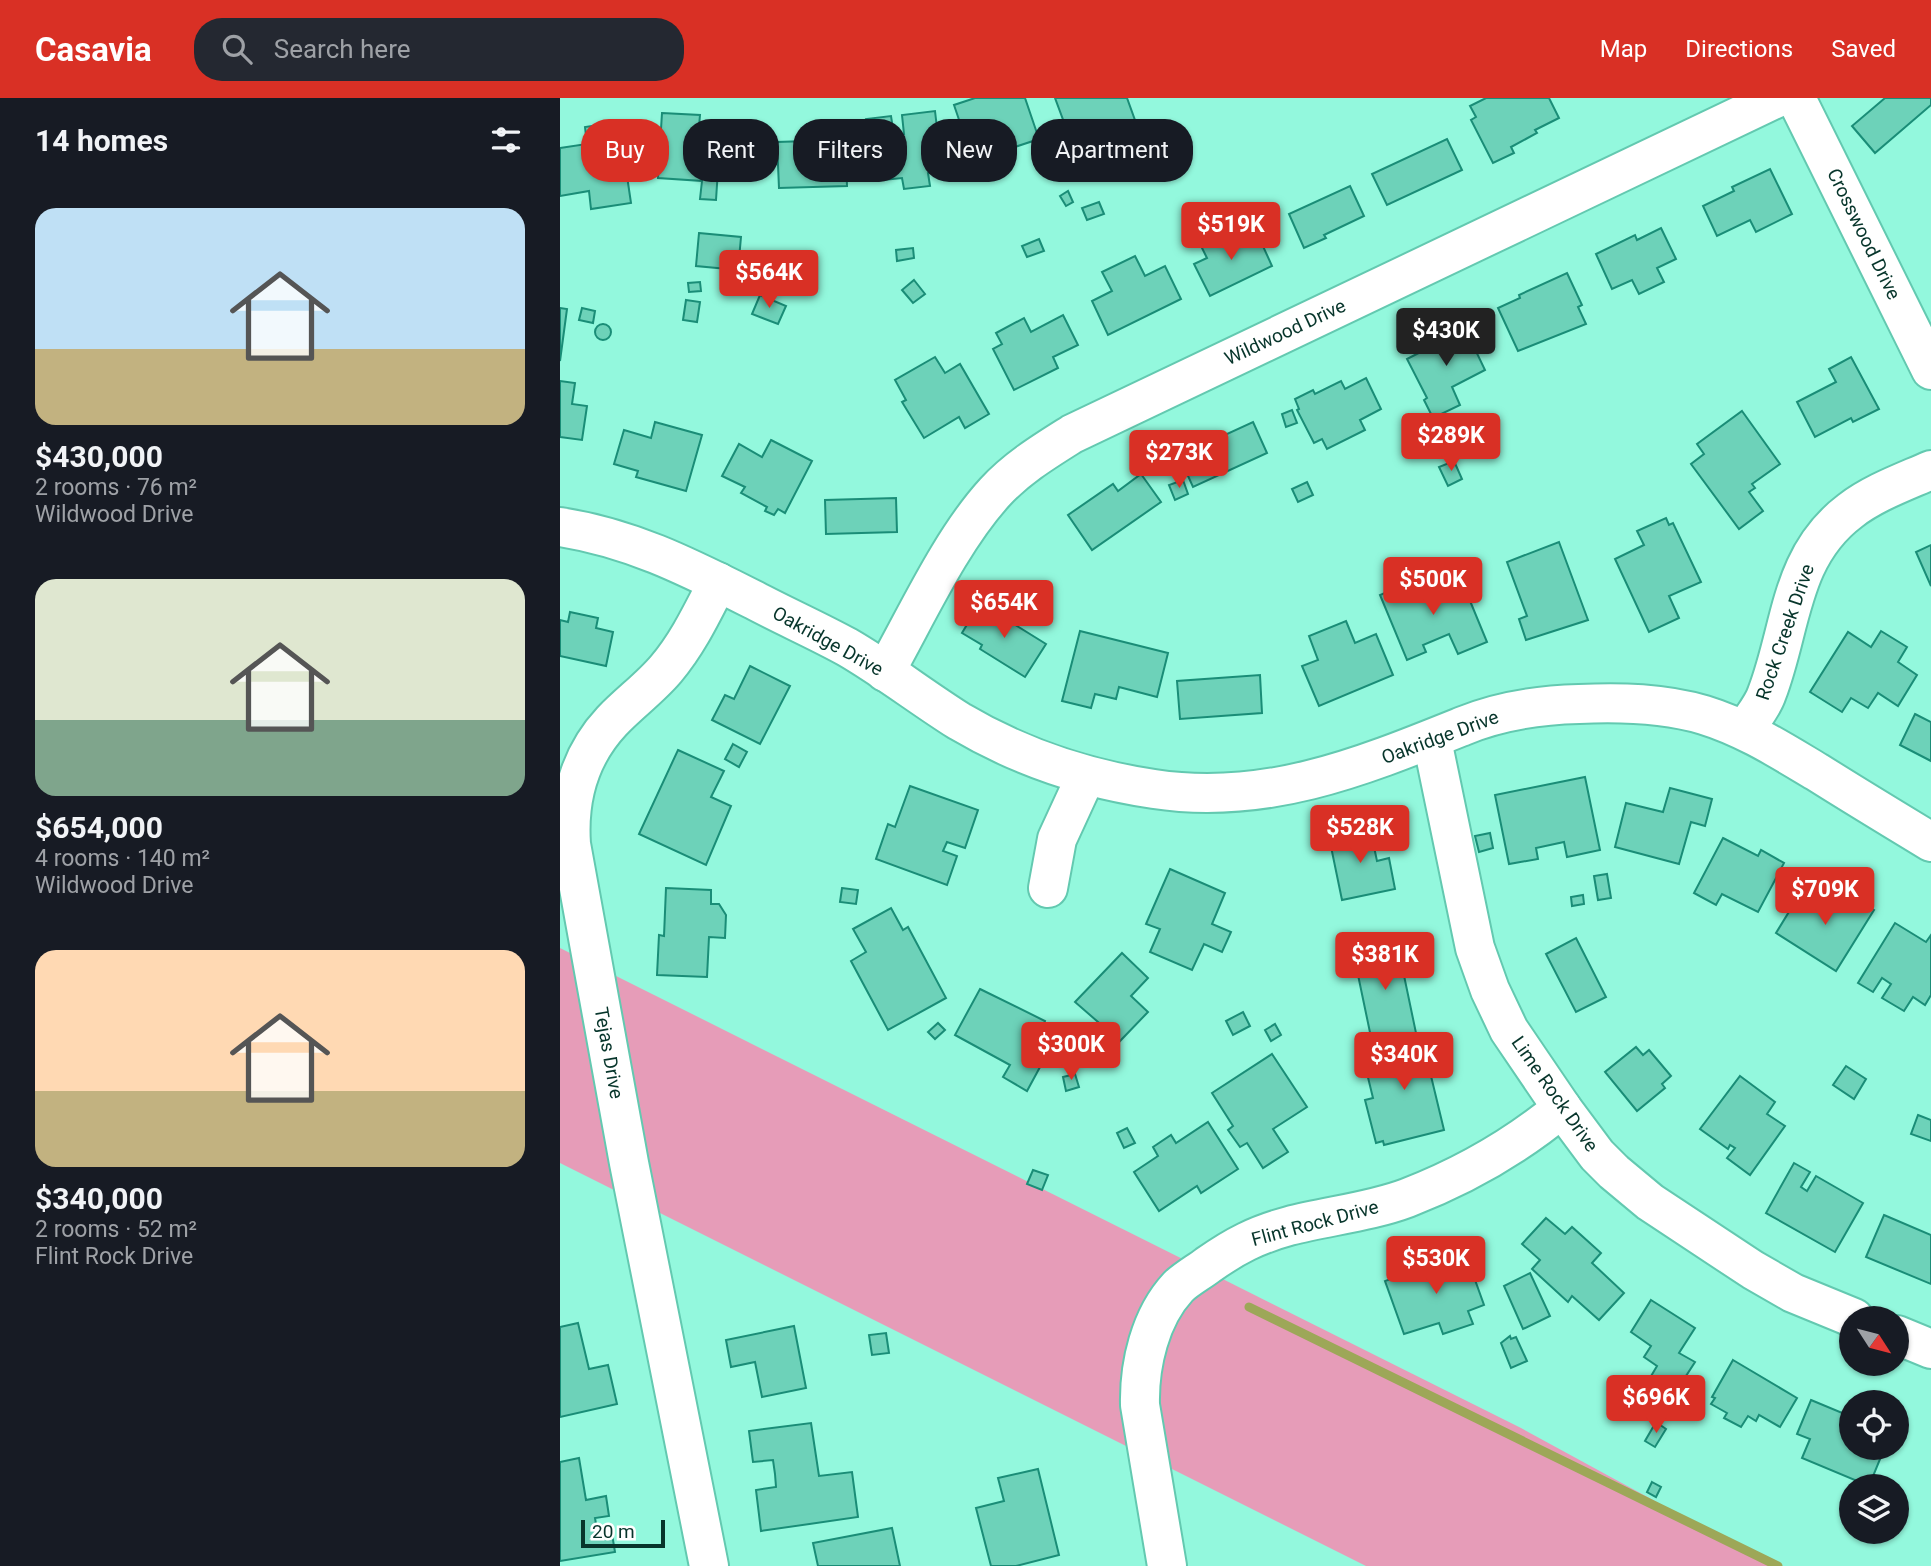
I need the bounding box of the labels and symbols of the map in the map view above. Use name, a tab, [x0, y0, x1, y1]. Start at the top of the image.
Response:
street label: Crosswood Drive	[1822, 165, 1906, 303]
pin: $519K	[1182, 202, 1280, 262]
pin: $564K	[720, 250, 818, 310]
street label: Wildwood Drive	[1221, 294, 1349, 370]
pin: $430K	[1397, 308, 1495, 368]
pin: $289K	[1402, 414, 1500, 473]
pin: $273K	[1130, 430, 1228, 490]
pin: $500K	[1384, 558, 1482, 617]
street label: Rock Creek Drive	[1751, 561, 1819, 703]
pin: $654K	[955, 580, 1053, 640]
street label: Oakridge Drive	[769, 601, 887, 681]
street label: Oakridge Drive	[1378, 705, 1502, 769]
pin: $528K	[1311, 806, 1409, 865]
pin: $709K	[1776, 868, 1874, 927]
pin: $381K	[1336, 932, 1434, 992]
street label: Tejas Drive	[590, 1005, 628, 1101]
pin: $300K	[1022, 1023, 1120, 1082]
pin: $340K	[1355, 1032, 1453, 1092]
street label: Lime Rock Drive	[1507, 1032, 1603, 1156]
street label: Flint Rock Drive	[1249, 1195, 1381, 1251]
pin: $530K	[1387, 1236, 1485, 1296]
north arrow	[1839, 1306, 1909, 1376]
pin: $696K	[1607, 1376, 1705, 1435]
scale bar	[581, 1517, 665, 1549]

